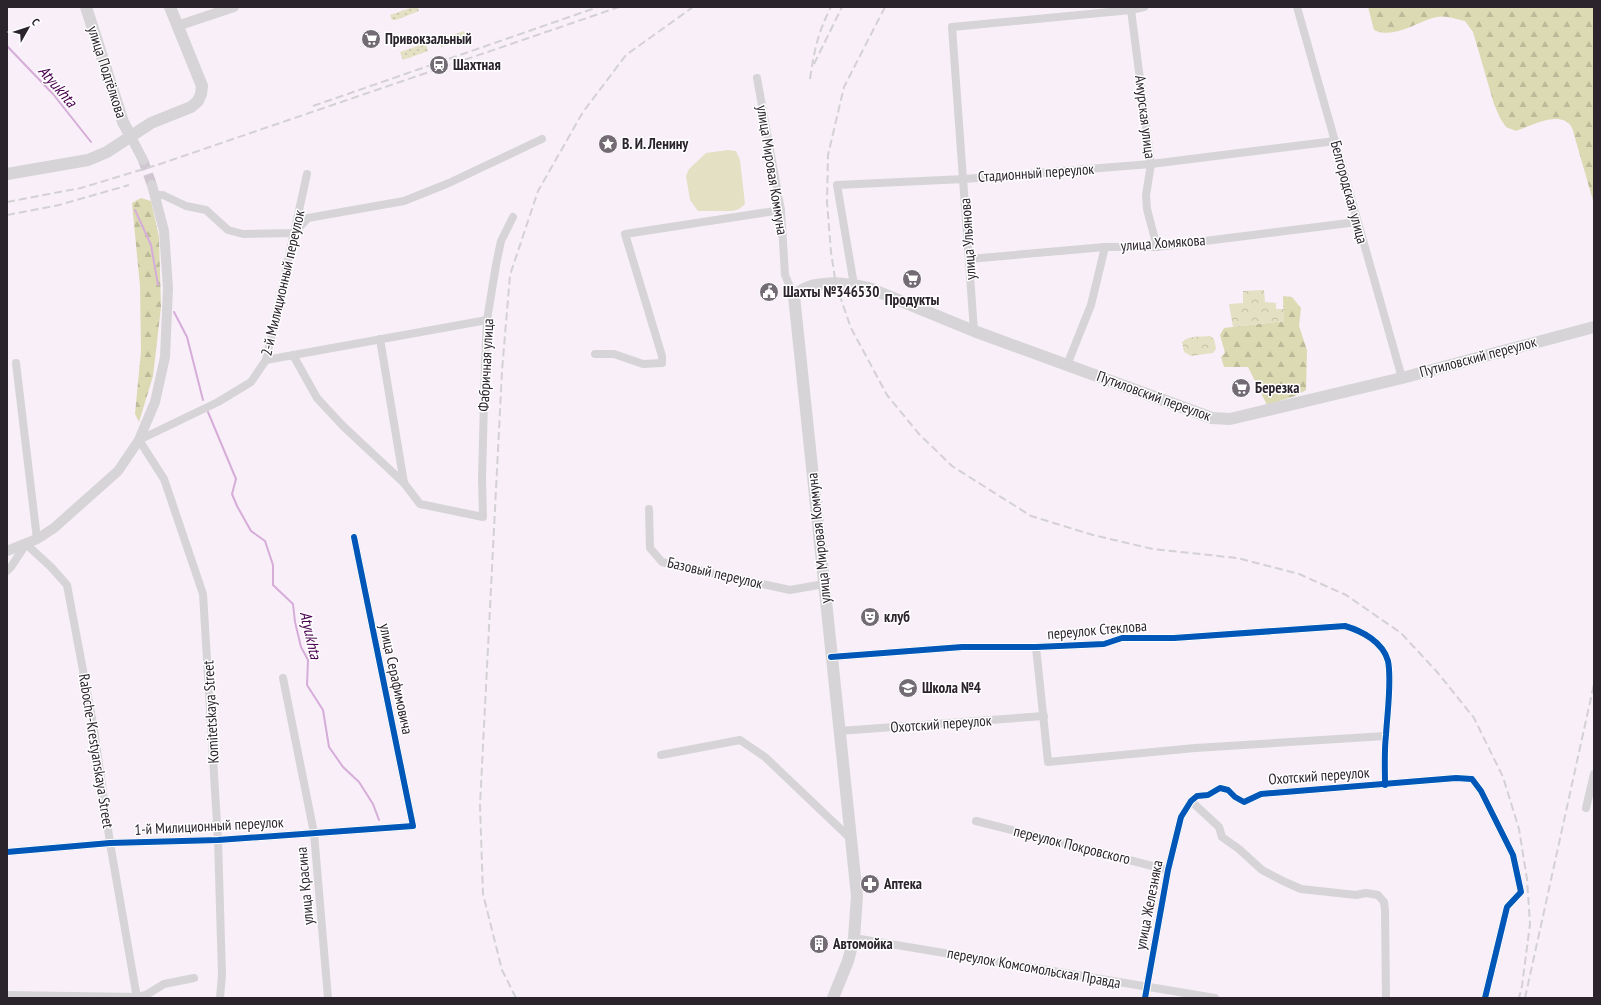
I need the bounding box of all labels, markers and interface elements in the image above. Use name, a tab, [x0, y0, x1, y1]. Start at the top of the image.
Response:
north arrow	[8, 8, 48, 48]
text: С	[29, 15, 43, 28]
street label: улица Подтёлкова	[84, 23, 131, 120]
supermarket icon: Привокзальный	[360, 28, 382, 50]
place label: Привокзальный	[385, 29, 472, 48]
station icon: Шахтная	[428, 54, 450, 76]
place label: Шахтная	[453, 55, 501, 74]
water label: Atyukhta	[34, 61, 83, 112]
street label: Амурская улица	[1131, 74, 1160, 160]
street label: улица Мировая Коммуна	[753, 104, 792, 236]
place icon: В. И. Ленину	[597, 133, 619, 155]
place label: В. И. Ленину	[622, 134, 689, 153]
street label: Белгородская улица	[1327, 138, 1372, 245]
street label: Стадионный переулок	[977, 159, 1095, 186]
street label: улица Ульянова	[955, 198, 980, 281]
street label: 2-й Милиционный переулок	[256, 208, 309, 358]
street label: улица Хомякова	[1120, 230, 1206, 255]
supermarket icon: Продукты	[901, 268, 923, 290]
public building icon: Шахты №346530	[758, 281, 780, 303]
place label: Шахты №346530	[783, 282, 879, 301]
place label: Продукты	[885, 290, 939, 309]
street label: Фабричная улица	[474, 318, 497, 412]
street label: Путиловский переулок	[1417, 332, 1539, 381]
street label: Путиловский переулок	[1094, 366, 1214, 425]
supermarket icon: Березка	[1230, 377, 1252, 399]
place label: Березка	[1255, 378, 1299, 397]
street label: улица Мировая Коммуна	[802, 472, 835, 604]
street label: Базовый переулок	[666, 552, 765, 593]
theatre icon: клуб	[859, 606, 881, 628]
place label: клуб	[884, 607, 910, 626]
water label: Atyukhta	[296, 609, 327, 663]
street label: переулок Стеклова	[1046, 616, 1147, 643]
street label: улица Серафимовича	[375, 622, 418, 736]
street label: Komitetskaya Street	[198, 660, 223, 764]
street label: Raboche-Krestyanskaya Street	[75, 672, 118, 830]
school or university icon: Школа №4	[897, 677, 919, 699]
place label: Школа №4	[922, 678, 981, 697]
street label: Охотский переулок	[890, 710, 992, 737]
street label: Охотский переулок	[1268, 762, 1370, 789]
street label: 1-й Милиционный переулок	[134, 812, 284, 839]
street label: переулок Покровского	[1012, 821, 1132, 868]
street label: улица Красина	[292, 846, 317, 926]
street label: улица Железняка	[1131, 858, 1167, 951]
pharmacy icon: Аптека	[859, 873, 881, 895]
place label: Аптека	[883, 874, 922, 893]
building icon: Автомойка	[808, 933, 830, 955]
place label: Автомойка	[832, 934, 893, 953]
street label: переулок Комсомольская Правда	[946, 943, 1122, 992]

